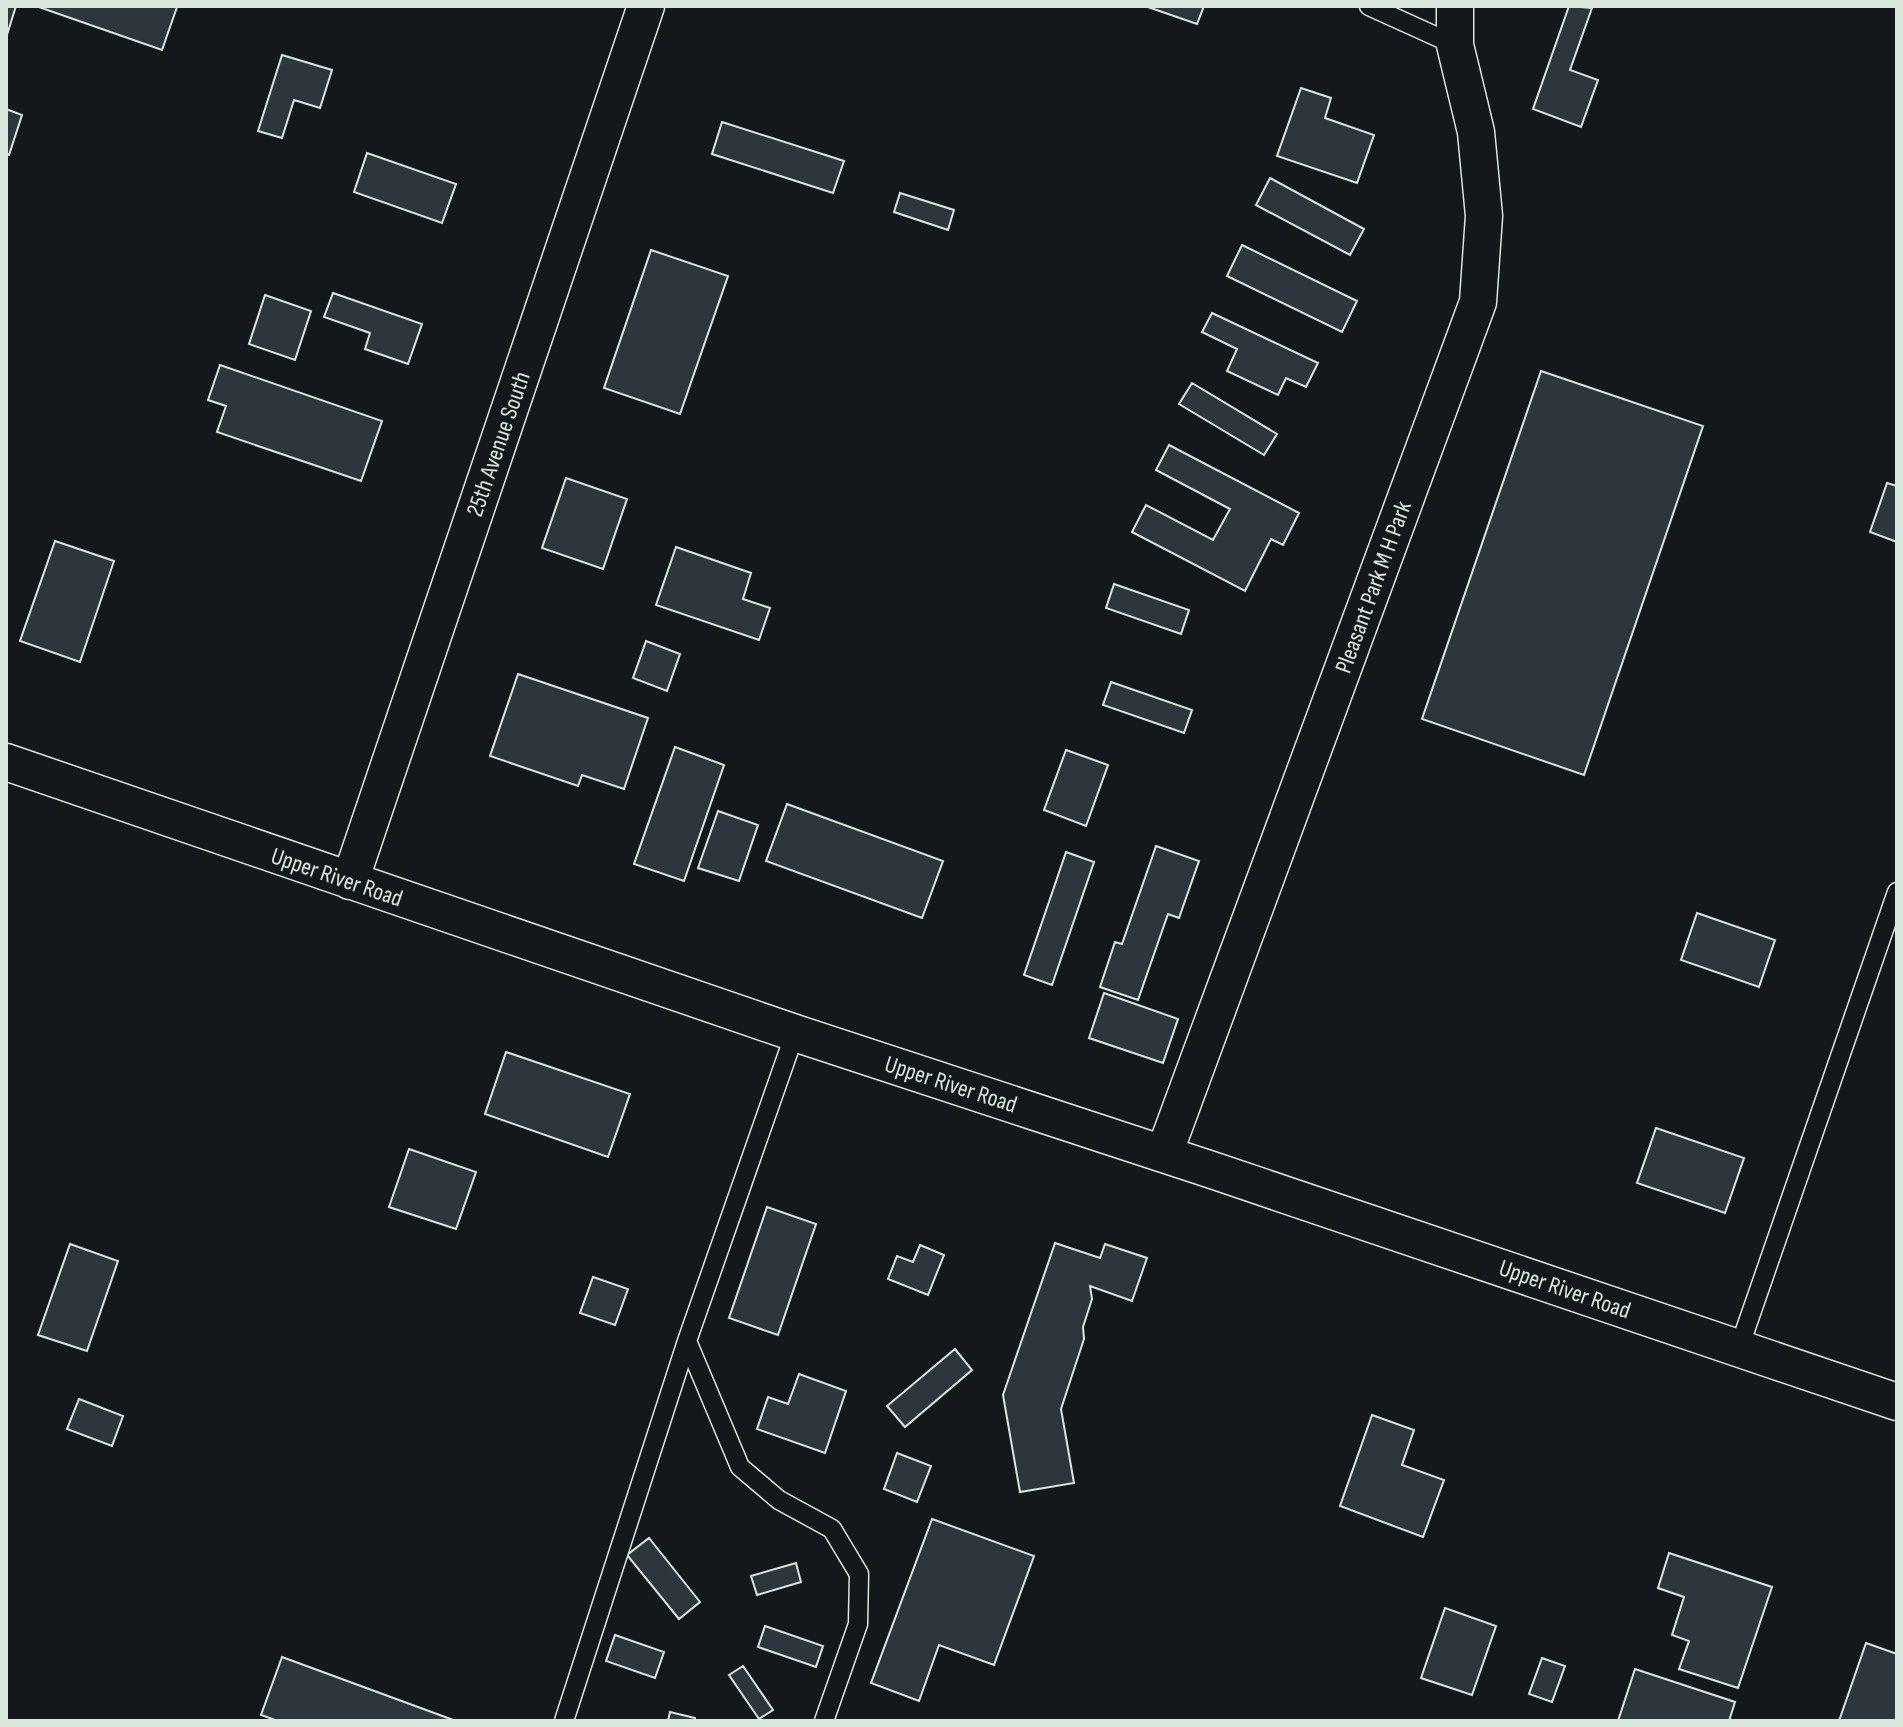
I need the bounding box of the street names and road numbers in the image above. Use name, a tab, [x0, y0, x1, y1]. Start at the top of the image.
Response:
street label: 25th Avenue South	[460, 368, 537, 520]
street label: Pleasant Park M H Park	[1329, 497, 1418, 677]
street label: Upper River Road	[267, 841, 406, 913]
street label: Upper River Road	[881, 1050, 1021, 1119]
street label: Upper River Road	[1495, 1253, 1634, 1325]

